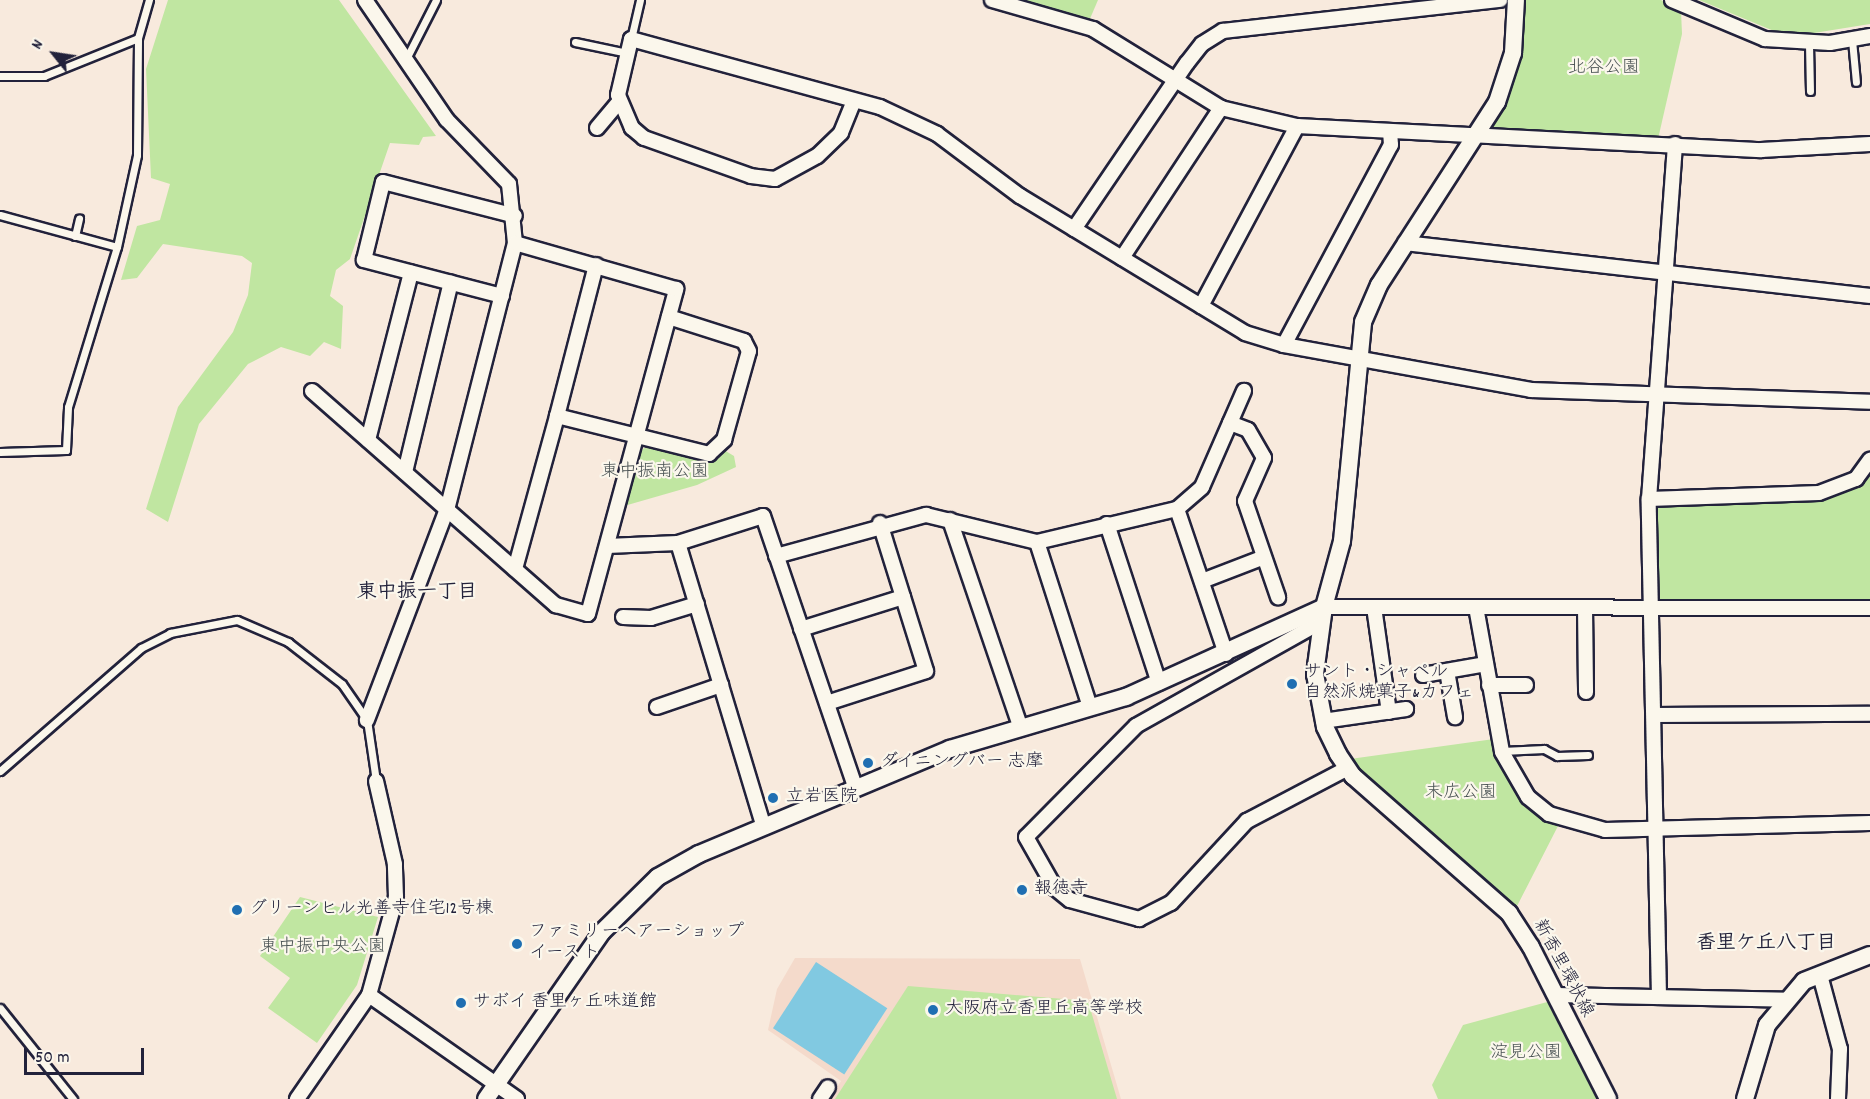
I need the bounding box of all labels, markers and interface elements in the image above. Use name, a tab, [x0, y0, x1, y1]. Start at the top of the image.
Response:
north arrow	[24, 24, 84, 84]
text: N	[26, 36, 50, 54]
park label: 北谷公園	[1568, 58, 1640, 80]
park label: 東中振南公園	[601, 462, 709, 484]
district label: 東中振一丁目	[357, 581, 477, 605]
place label: サント・シャペル 自然派焼菓子&カフェ	[1304, 663, 1474, 706]
marker: サント・シャペル 自然派焼菓子&カフェ	[1285, 677, 1299, 691]
place label: ダイニングバー 志摩	[880, 752, 1046, 774]
marker: ダイニングバー 志摩	[861, 756, 875, 770]
park label: 末広公園	[1425, 783, 1497, 805]
place label: 立岩医院	[786, 787, 858, 809]
marker: 立岩医院	[764, 789, 782, 807]
place label: 報徳寺	[1034, 879, 1088, 901]
marker: 報徳寺	[1015, 883, 1029, 897]
place label: グリーンヒル光善寺住宅12号棟	[249, 899, 495, 921]
marker: グリーンヒル光善寺住宅12号棟	[230, 903, 244, 917]
street label: 新香里環状線	[1527, 916, 1597, 1022]
place label: ファミリーヘアーショップ イースト	[529, 923, 744, 966]
district label: 香里ケ丘八丁目	[1696, 932, 1836, 956]
park label: 東中振中央公園	[260, 937, 386, 959]
marker: ファミリーヘアーショップ イースト	[510, 937, 524, 951]
place label: サボイ 香里ヶ丘味道館	[473, 992, 657, 1014]
marker: サボイ 香里ヶ丘味道館	[454, 996, 468, 1010]
place label: 大阪府立香里丘高等学校	[945, 999, 1143, 1021]
marker: 大阪府立香里丘高等学校	[926, 1003, 940, 1017]
scale bar	[27, 1036, 147, 1074]
park label: 淀見公園	[1490, 1043, 1562, 1065]
text: 50 m	[35, 1046, 70, 1071]

